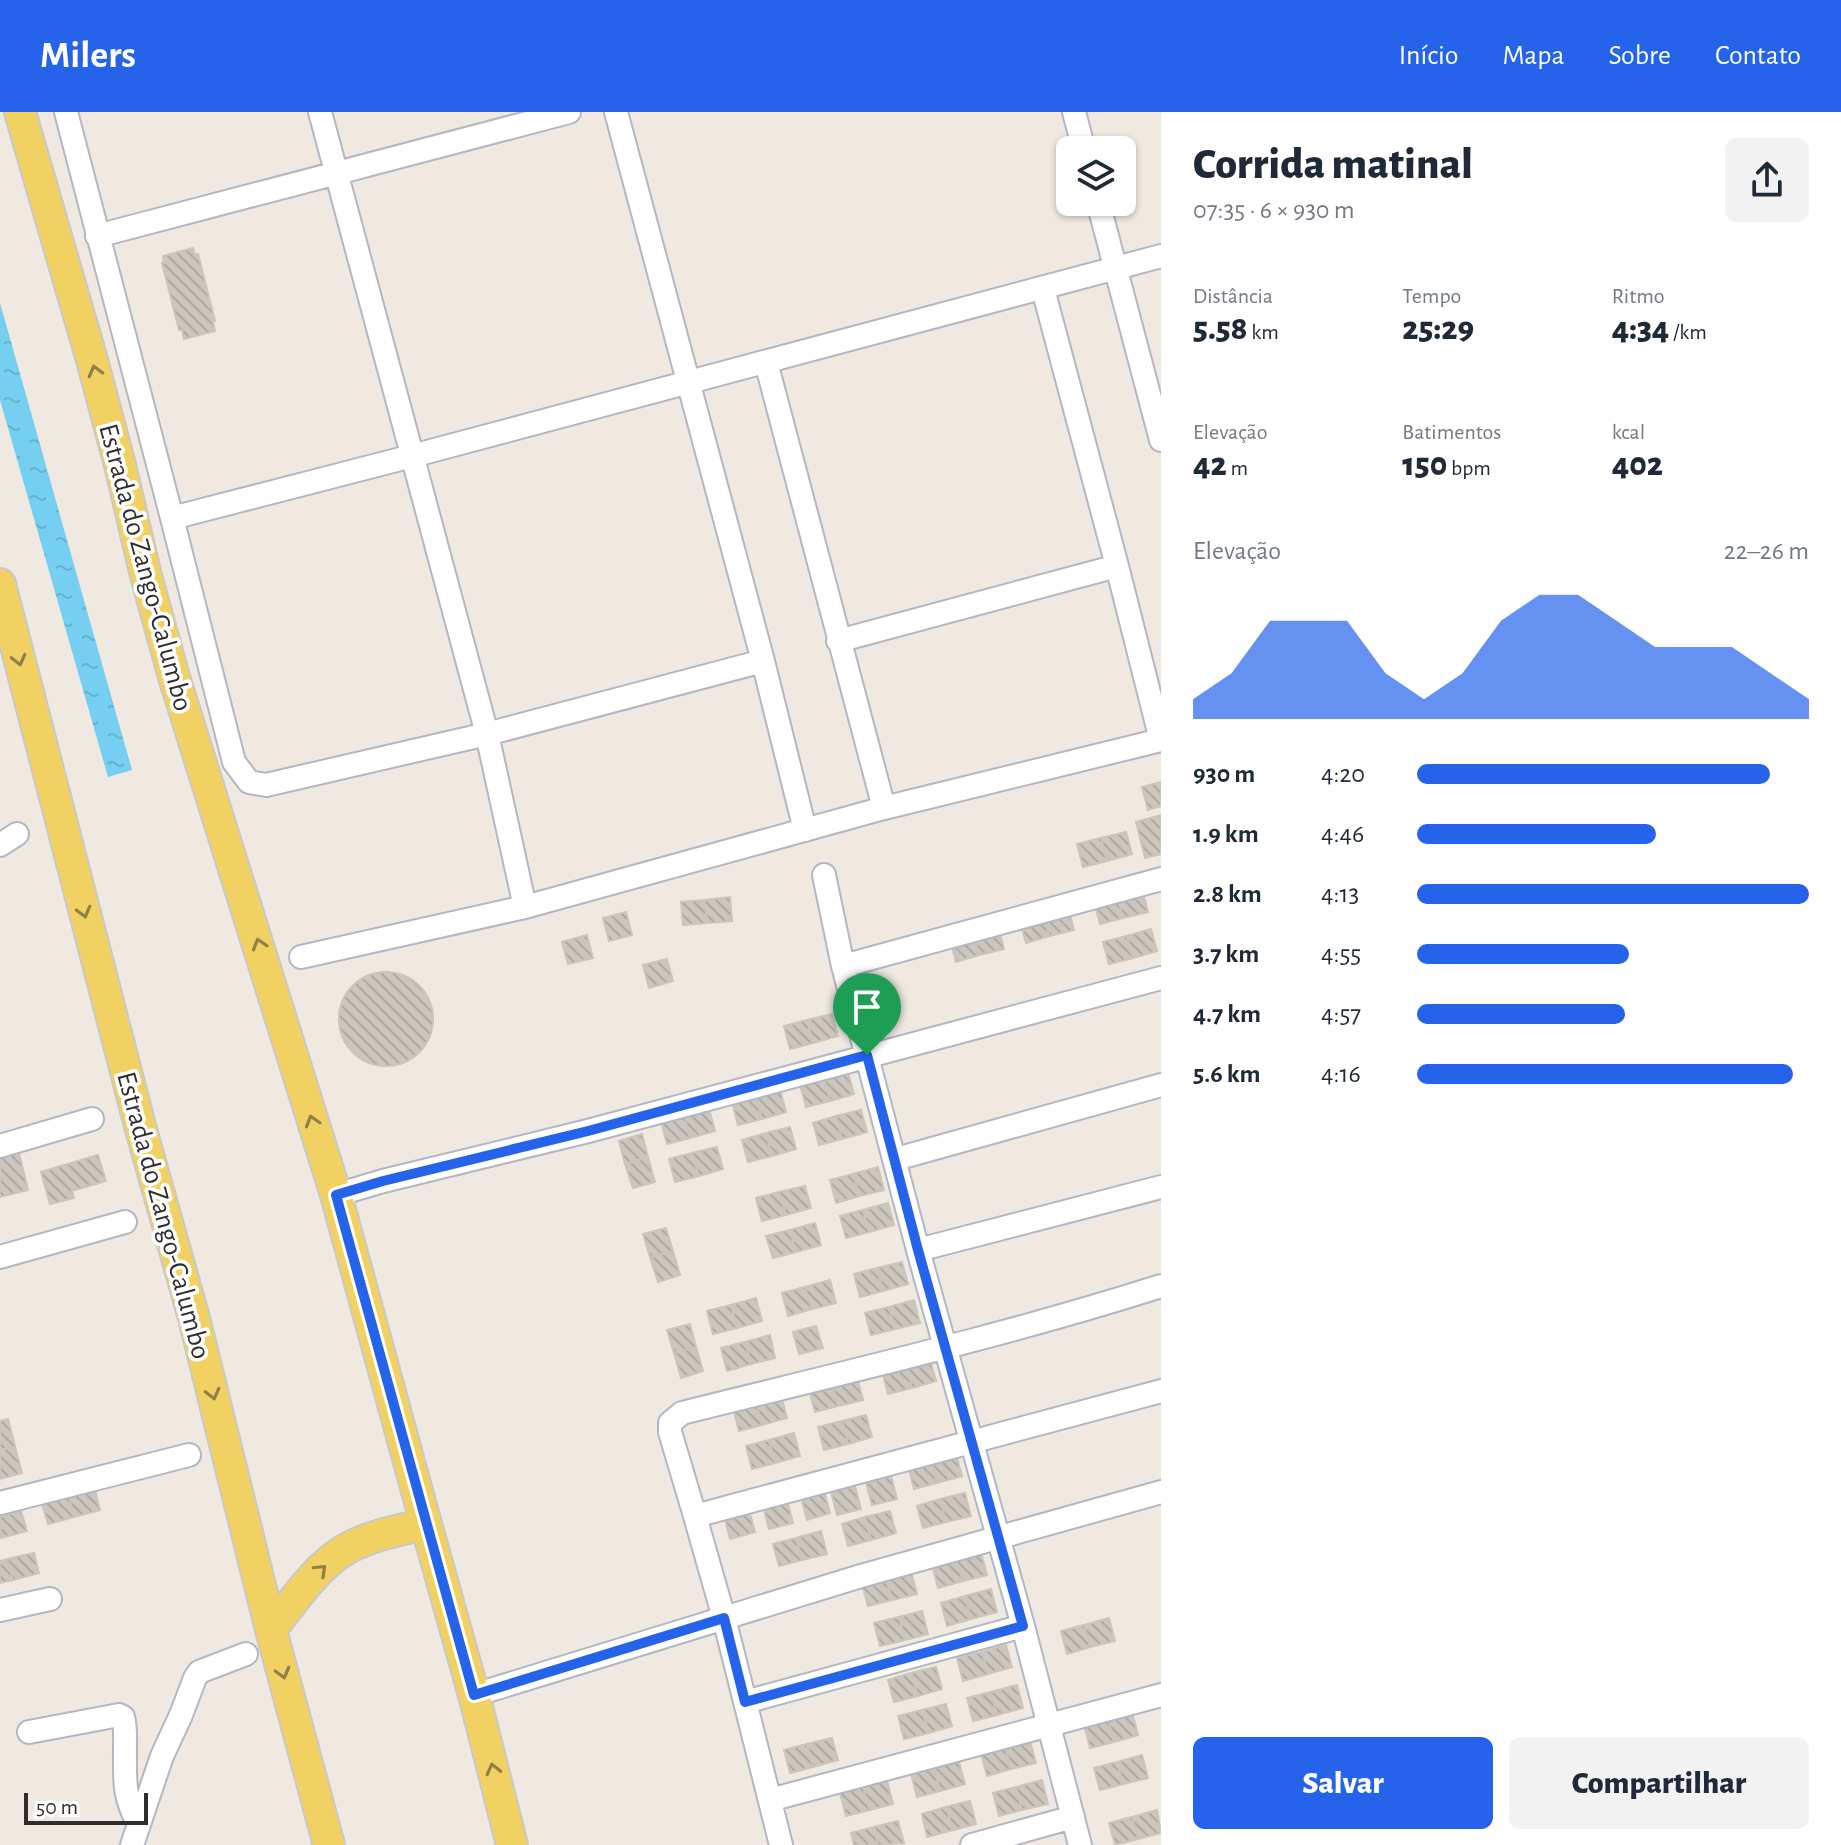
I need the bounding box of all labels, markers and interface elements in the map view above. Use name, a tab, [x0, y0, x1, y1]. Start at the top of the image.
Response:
text: Milers	[40, 37, 136, 75]
text: Início	[1399, 42, 1459, 70]
text: Mapa	[1503, 42, 1564, 70]
text: Sobre	[1608, 42, 1671, 70]
text: Contato	[1715, 42, 1801, 70]
map controls	[1056, 136, 1136, 216]
button: layers	[1056, 136, 1136, 216]
button: share	[1725, 138, 1809, 222]
text: Corrida matinal	[1193, 143, 1473, 187]
text: 07:35 · 6 × 930 m	[1193, 197, 1355, 223]
text: Distância	[1193, 285, 1273, 307]
text: Tempo	[1402, 285, 1461, 307]
text: Ritmo	[1612, 285, 1665, 307]
text: 5.58	[1193, 312, 1248, 346]
text: 25:29	[1402, 312, 1474, 346]
text: 4:34	[1612, 312, 1669, 346]
text: km	[1248, 321, 1279, 343]
text: /km	[1669, 321, 1707, 343]
one-way arrow	[88, 365, 104, 379]
street label: Estrada do Zango-Calumbo	[93, 421, 197, 714]
text: Elevação	[1193, 421, 1267, 443]
text: Batimentos	[1402, 421, 1501, 443]
text: kcal	[1612, 421, 1645, 443]
text: 42	[1193, 448, 1227, 482]
text: 150	[1402, 448, 1447, 482]
text: 402	[1612, 448, 1663, 482]
text: m	[1227, 457, 1248, 479]
text: bpm	[1447, 457, 1491, 479]
text: Elevação	[1193, 538, 1281, 564]
text: 22–26 m	[1724, 538, 1809, 564]
one-way arrow	[10, 652, 27, 666]
text: 930 m	[1193, 761, 1255, 787]
text: 4:20	[1321, 761, 1365, 787]
text: 1.9 km	[1193, 821, 1259, 847]
text: 4:46	[1321, 821, 1364, 847]
text: 2.8 km	[1193, 881, 1262, 907]
text: 4:13	[1321, 881, 1359, 907]
one-way arrow	[75, 904, 91, 918]
one-way arrow	[252, 938, 268, 952]
text: 3.7 km	[1193, 941, 1259, 967]
text: 4:55	[1321, 941, 1361, 967]
pin	[833, 973, 901, 1055]
icon: arrive	[845, 985, 889, 1029]
text: 4.7 km	[1193, 1001, 1261, 1027]
text: 4:57	[1321, 1001, 1361, 1027]
text: 5.6 km	[1193, 1061, 1261, 1087]
text: 4:16	[1321, 1061, 1361, 1087]
street label: Estrada do Zango-Calumbo	[111, 1069, 215, 1362]
one-way arrow	[305, 1115, 321, 1128]
one-way arrow	[203, 1386, 220, 1400]
one-way arrow	[312, 1565, 326, 1580]
one-way arrow	[274, 1665, 291, 1679]
button: Salvar	[1193, 1737, 1493, 1829]
button: Compartilhar	[1509, 1737, 1809, 1829]
one-way arrow	[485, 1763, 502, 1777]
scale bar	[24, 1789, 148, 1825]
text: 50 m	[36, 1796, 78, 1818]

